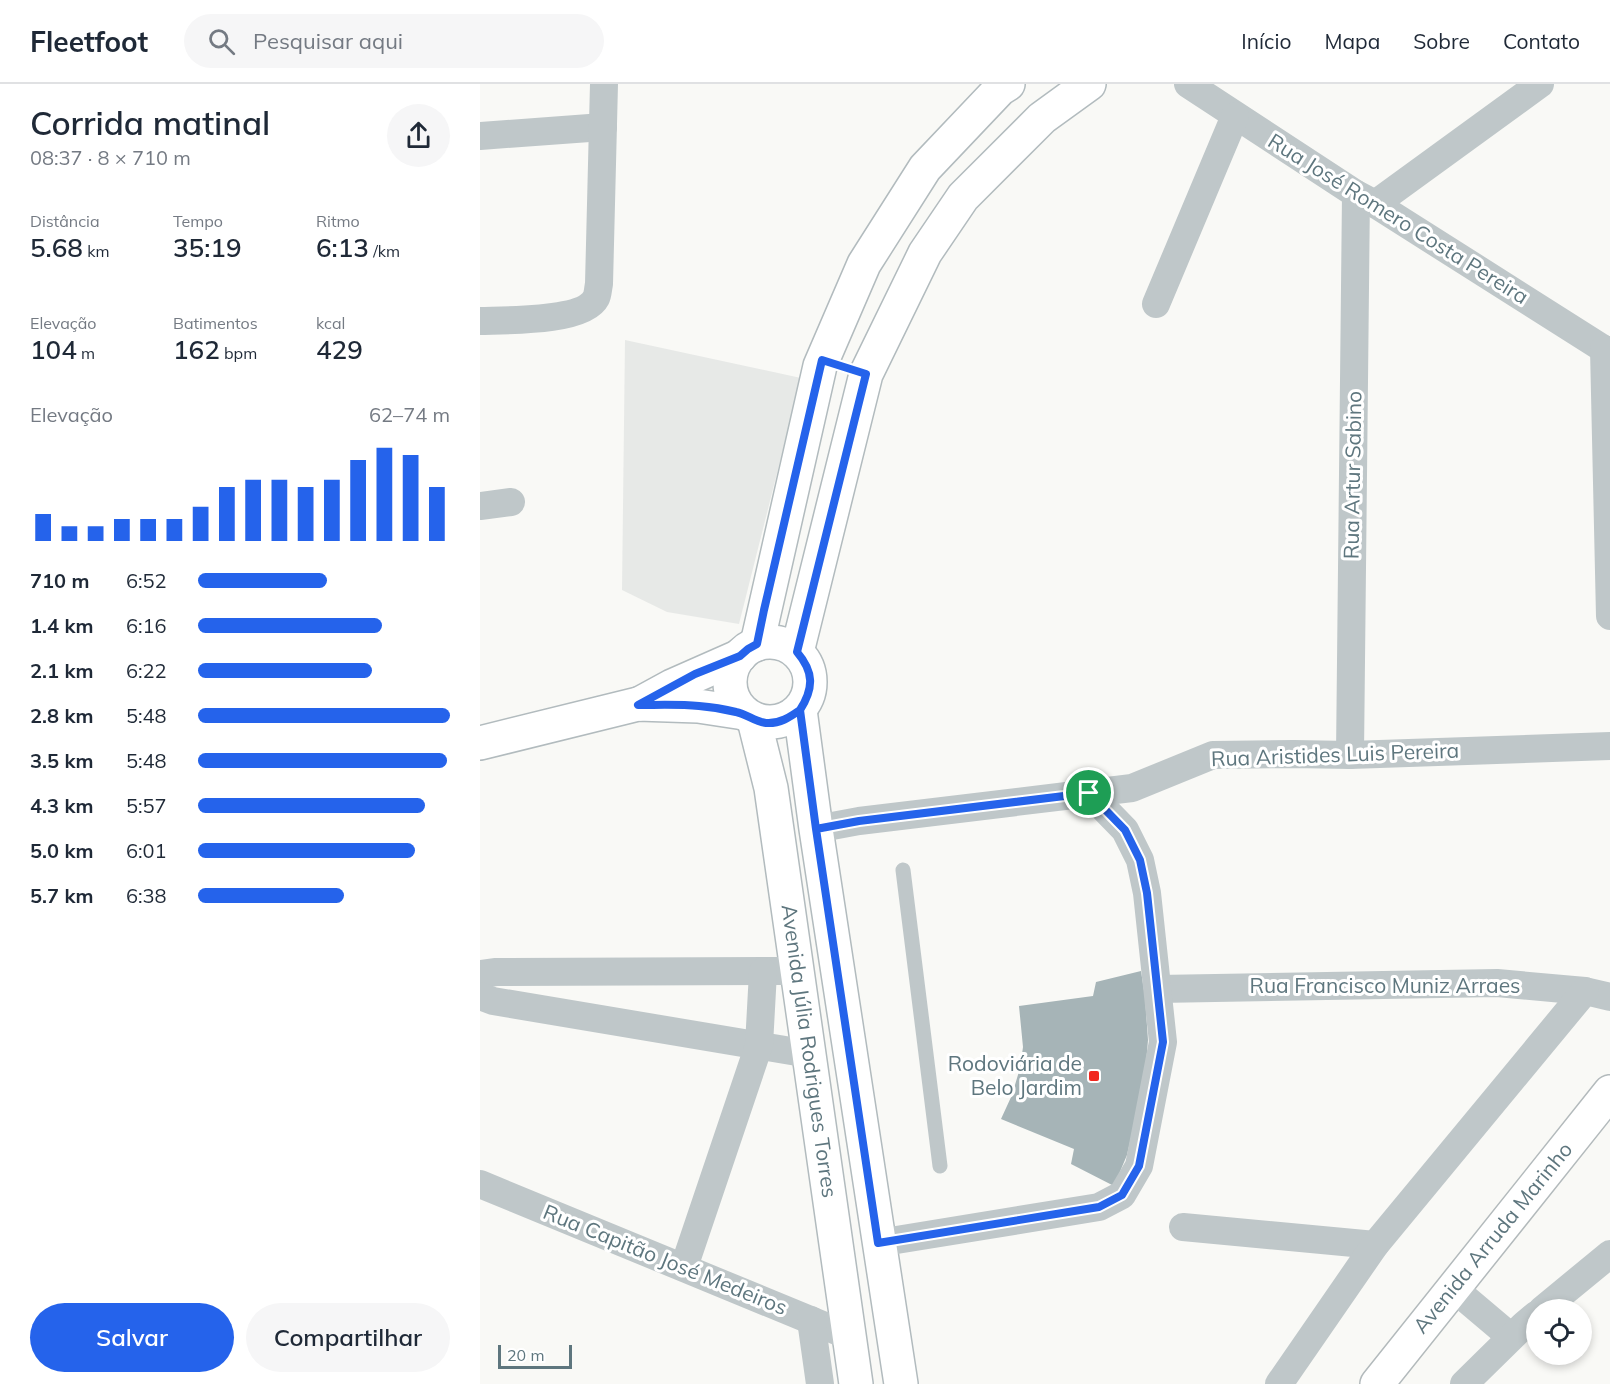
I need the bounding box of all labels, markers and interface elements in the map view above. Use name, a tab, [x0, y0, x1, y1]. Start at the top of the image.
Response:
search box	[184, 14, 604, 68]
text: Fleetfoot	[30, 24, 148, 59]
icon: search	[205, 25, 238, 58]
text: Pesquisar aqui	[253, 27, 403, 55]
text: Início	[1241, 28, 1291, 54]
text: Mapa	[1324, 28, 1380, 54]
text: Sobre	[1413, 28, 1470, 54]
text: Contato	[1503, 28, 1580, 54]
text: Corrida matinal	[30, 102, 270, 143]
button: share	[387, 104, 450, 167]
street label: Rua José Romero Costa Pereira	[1264, 127, 1534, 309]
text: 08:37 · 8 × 710 m	[30, 145, 191, 170]
text: Distância	[30, 211, 100, 231]
text: Tempo	[173, 211, 223, 231]
text: Ritmo	[316, 211, 360, 231]
text: 5.68	[30, 231, 83, 264]
text: 35:19	[173, 231, 242, 264]
text: 6:13	[316, 231, 369, 264]
text: km	[83, 241, 109, 261]
text: /km	[369, 241, 400, 261]
text: Elevação	[30, 313, 96, 333]
text: Batimentos	[173, 313, 258, 333]
text: kcal	[316, 313, 345, 333]
text: 104	[30, 333, 77, 366]
text: 162	[173, 333, 220, 366]
text: 429	[316, 333, 363, 366]
text: m	[77, 343, 95, 363]
text: bpm	[220, 343, 257, 363]
street label: Rua Artur Sabino	[1338, 391, 1366, 559]
text: Elevação	[30, 402, 113, 427]
text: 62–74 m	[369, 402, 450, 427]
text: 710 m	[30, 568, 89, 593]
text: 6:52	[126, 568, 167, 593]
text: 1.4 km	[30, 613, 93, 638]
text: 6:16	[126, 613, 167, 638]
text: 2.1 km	[30, 658, 93, 683]
text: 6:22	[126, 658, 167, 683]
text: 2.8 km	[30, 703, 93, 728]
text: 5:48	[126, 703, 167, 728]
street label: Rua Aristides Luis Pereira	[1210, 737, 1459, 771]
text: 3.5 km	[30, 748, 93, 773]
text: 5:48	[126, 748, 167, 773]
pin	[1063, 767, 1114, 818]
icon: arrive	[1072, 776, 1105, 809]
text: 4.3 km	[30, 793, 93, 818]
text: 5:57	[126, 793, 167, 818]
text: 5.0 km	[30, 838, 93, 863]
text: 6:01	[126, 838, 167, 863]
text: 5.7 km	[30, 883, 93, 908]
text: 6:38	[126, 883, 167, 908]
street label: Avenida Júlia Rodrigues Torres	[777, 902, 843, 1199]
street label: Rua Francisco Muniz Arraes	[1249, 972, 1521, 998]
place label: Rodoviária de Belo Jardim	[948, 1050, 1082, 1100]
marker: Rodoviária de Belo Jardim	[1087, 1069, 1101, 1083]
street label: Avenida Arruda Marinho	[1407, 1136, 1577, 1338]
street label: Rua Capitão José Medeiros	[540, 1198, 791, 1320]
map controls	[1526, 1299, 1592, 1365]
button: locate	[1526, 1299, 1592, 1365]
button: Salvar	[30, 1303, 234, 1372]
button: Compartilhar	[246, 1303, 450, 1372]
scale bar	[498, 1342, 572, 1370]
text: 20 m	[507, 1345, 544, 1365]

